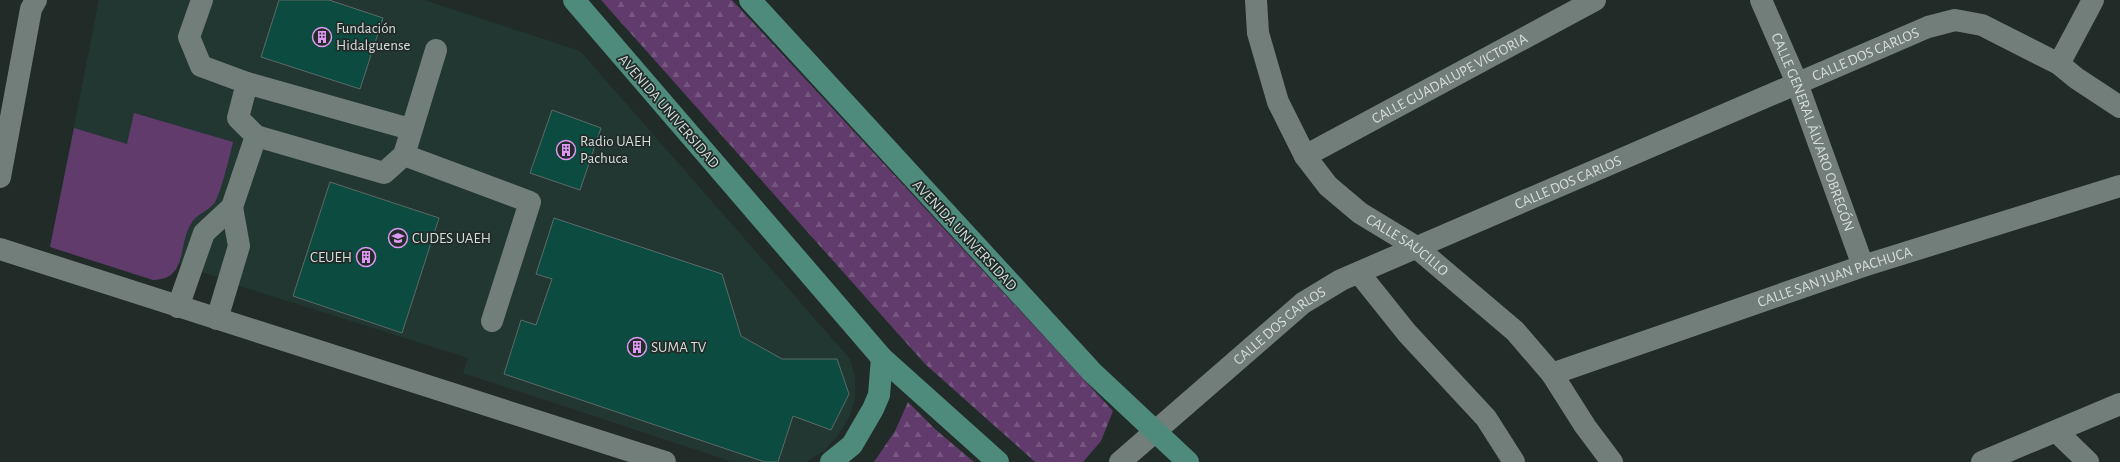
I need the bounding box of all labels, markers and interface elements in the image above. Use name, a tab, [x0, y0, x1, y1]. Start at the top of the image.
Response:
place label: Fundación Hidalguense	[336, 21, 410, 53]
street label: CALLE DOS CARLOS	[1810, 25, 1921, 84]
building icon: Fundación Hidalguense	[311, 26, 333, 48]
street label: CALLE GUADALUPE VICTORIA	[1369, 31, 1530, 127]
street label: CALLE GENERAL ÁLVARO OBREGÓN	[1768, 31, 1857, 233]
street label: AVENIDA UNIVERSIDAD	[615, 52, 722, 171]
place label: Radio UAEH Pachuca	[580, 134, 651, 166]
building icon: Radio UAEH Pachuca	[555, 139, 577, 161]
street label: CALLE DOS CARLOS	[1513, 153, 1624, 212]
street label: AVENIDA UNIVERSIDAD	[910, 177, 1020, 294]
street label: CALLE SAUCILLO	[1363, 211, 1451, 279]
school or university icon: CUDES UAEH	[387, 227, 409, 249]
place label: CUDES UAEH	[412, 231, 491, 246]
street label: CALLE SAN JUAN PACHUCA	[1756, 244, 1914, 310]
building icon: CEUEH	[355, 246, 377, 268]
place label: CEUEH	[310, 250, 352, 265]
street label: CALLE DOS CARLOS	[1231, 284, 1328, 368]
building icon: SUMA TV	[626, 336, 648, 358]
place label: SUMA TV	[651, 340, 707, 355]

